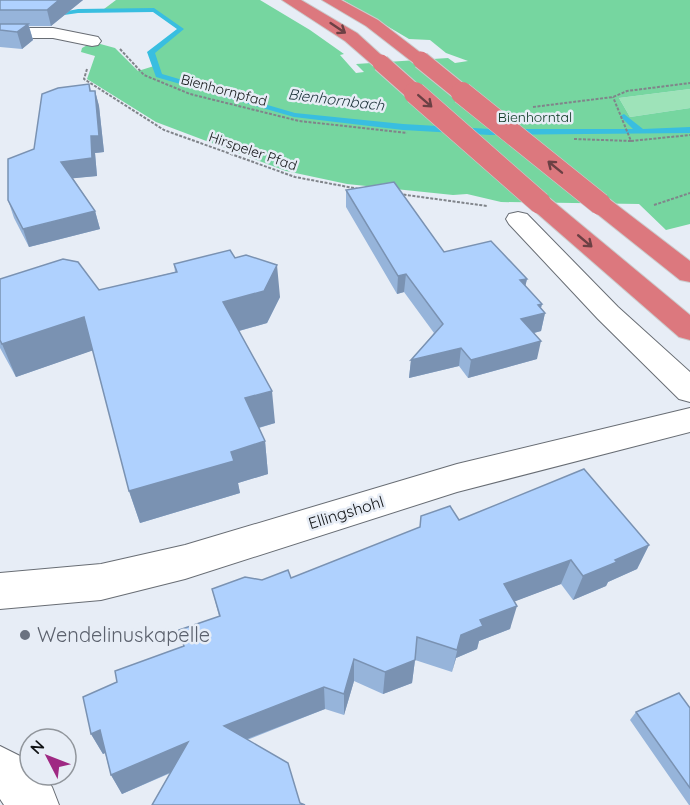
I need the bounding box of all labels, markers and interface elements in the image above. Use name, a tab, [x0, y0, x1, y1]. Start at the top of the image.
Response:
one-way arrow	[329, 22, 345, 34]
street label: Bienhornpfad	[179, 70, 269, 110]
water label: Bienhornbach	[287, 84, 386, 115]
one-way arrow	[417, 94, 432, 108]
park label: Bienhorntal	[498, 108, 572, 126]
street label: Hirspeler Pfad	[207, 127, 299, 175]
one-way arrow	[547, 160, 563, 173]
one-way arrow	[577, 234, 592, 248]
street label: Ellingshohl	[306, 491, 386, 533]
place label: Wendelinuskapelle	[37, 622, 210, 647]
marker: Wendelinuskapelle	[18, 628, 32, 642]
north arrow	[18, 727, 78, 787]
text: N	[25, 736, 48, 758]

